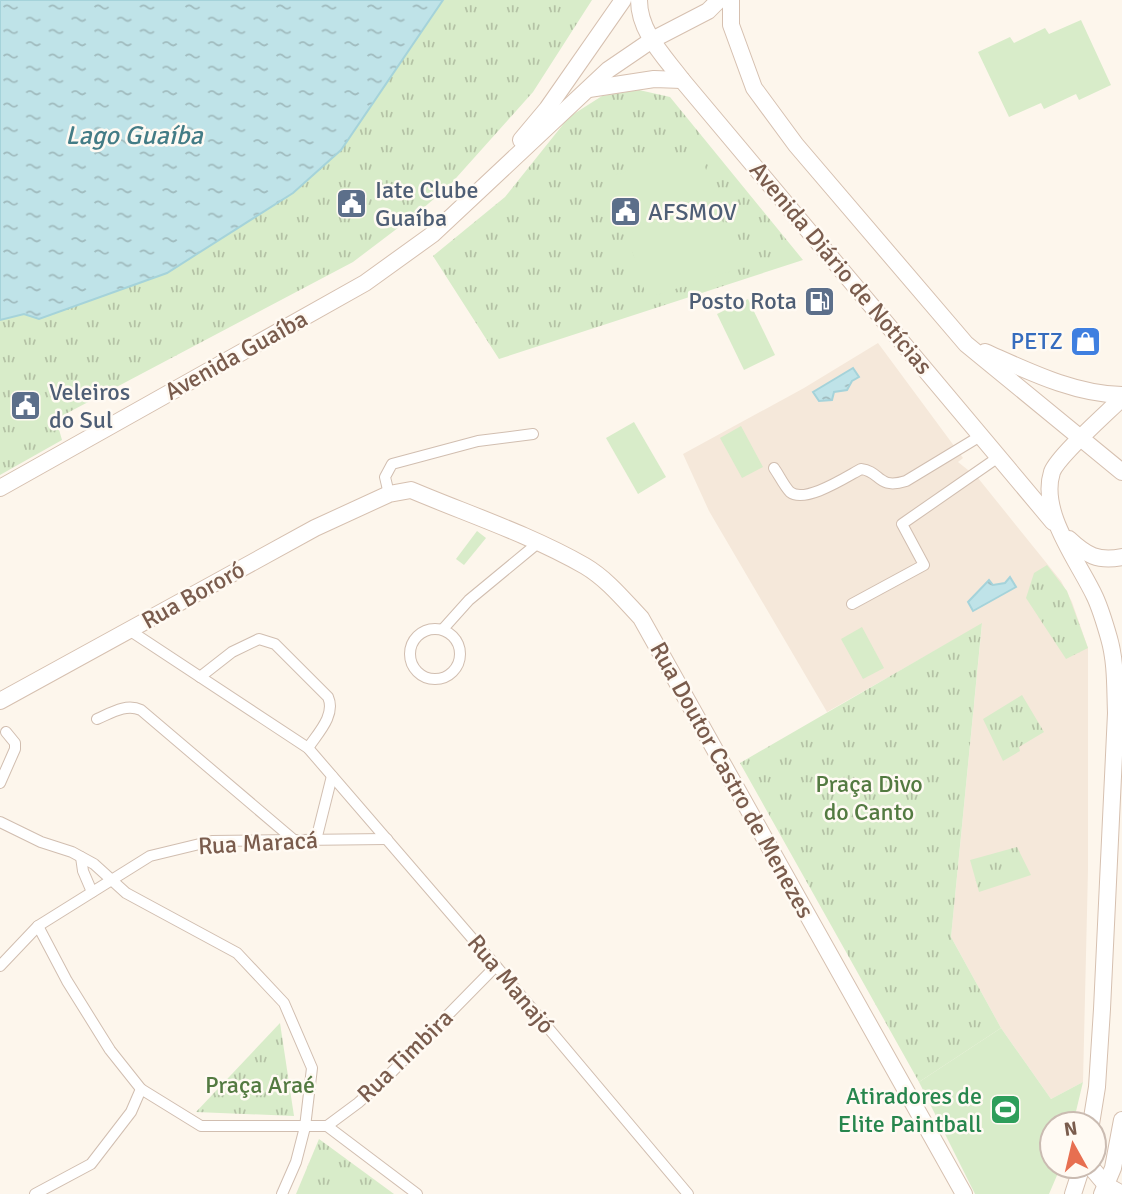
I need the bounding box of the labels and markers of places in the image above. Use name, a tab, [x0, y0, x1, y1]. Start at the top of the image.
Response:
place label: Iate Clube Guaíba	[375, 175, 479, 233]
public building icon: Iate Clube Guaíba	[335, 187, 369, 221]
public building icon: AFSMOV	[608, 195, 642, 229]
place label: AFSMOV	[648, 197, 737, 227]
fuel station icon: Posto Rota	[803, 284, 837, 318]
place label: Posto Rota	[688, 286, 797, 316]
shop icon: PETZ	[1069, 324, 1103, 358]
place label: PETZ	[1010, 326, 1063, 356]
place label: Veleiros do Sul	[49, 377, 130, 435]
public building icon: Veleiros do Sul	[9, 389, 43, 423]
place label: Atiradores de Elite Paintball	[838, 1081, 982, 1139]
sports icon: Atiradores de Elite Paintball	[988, 1093, 1022, 1127]

